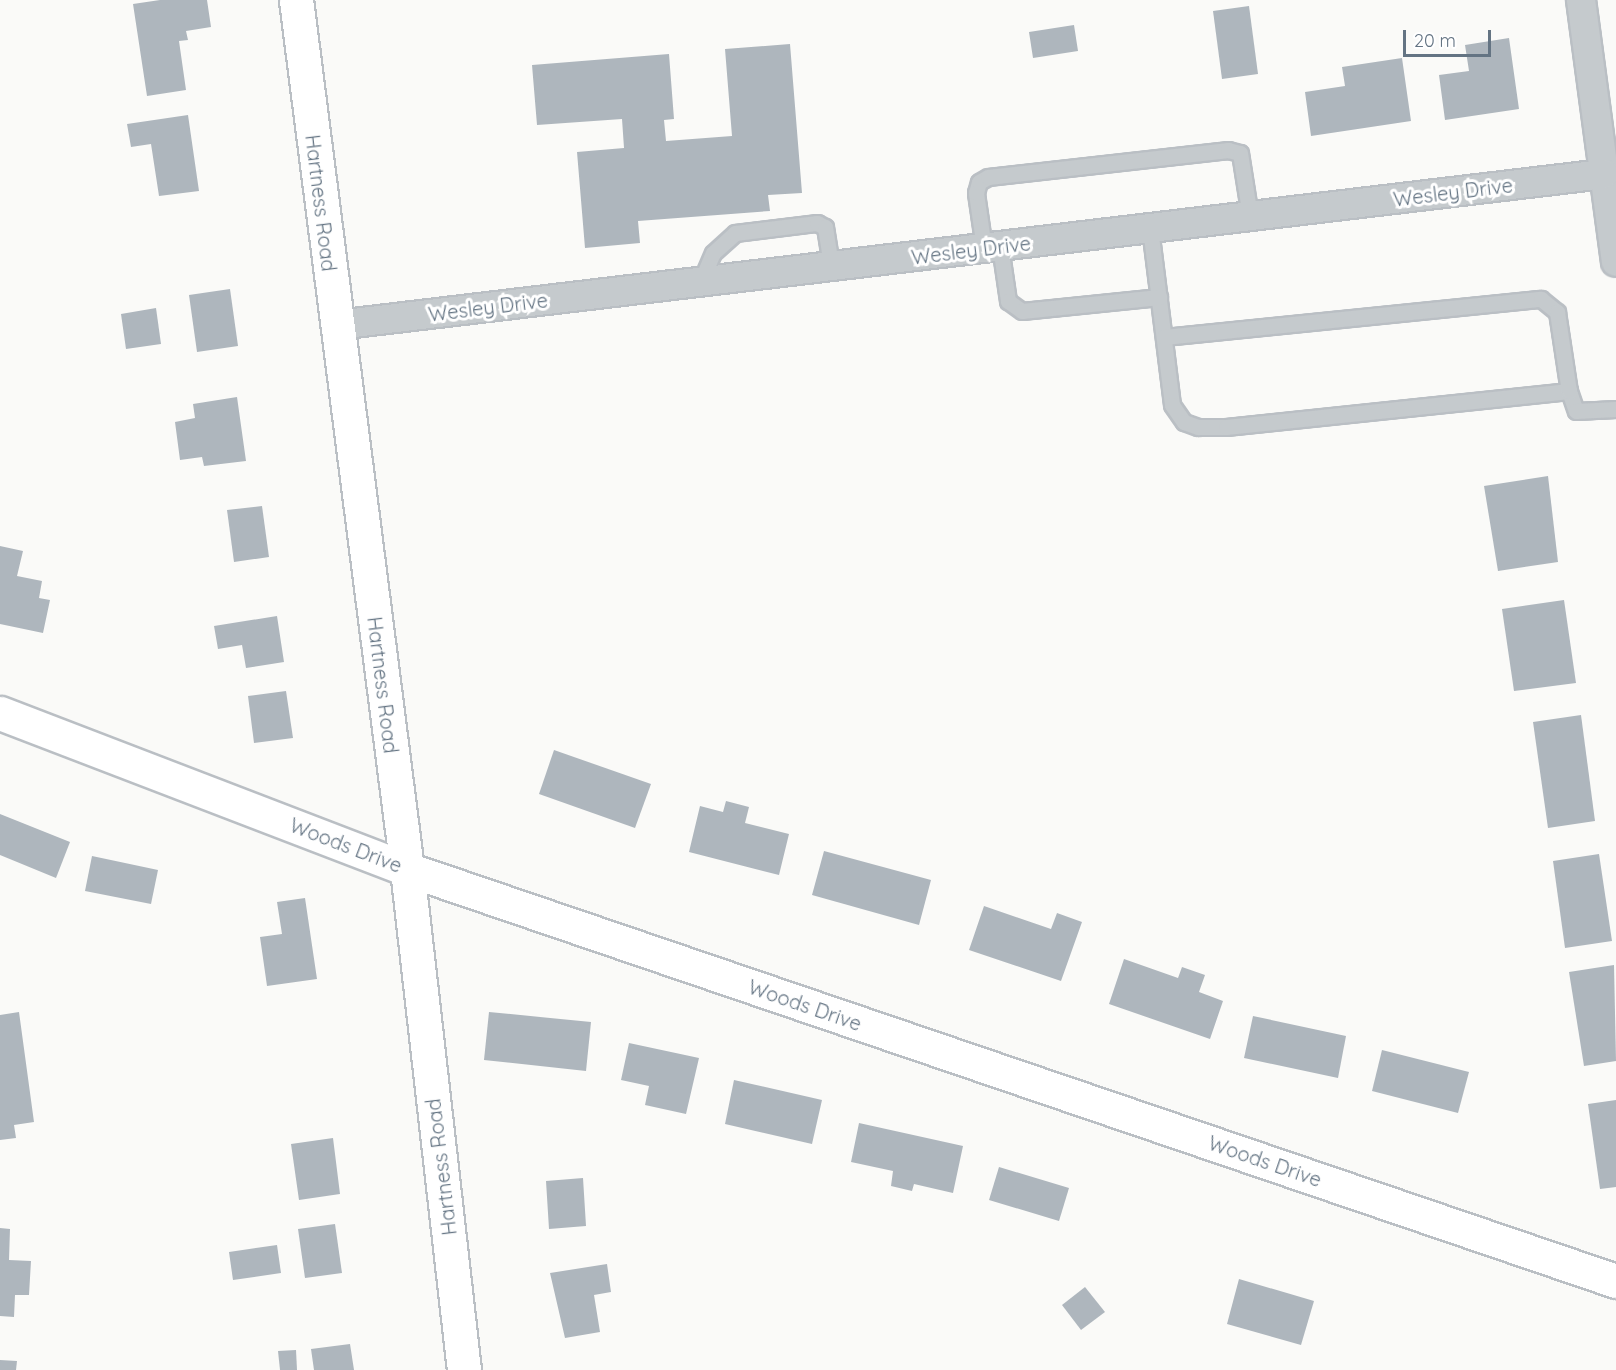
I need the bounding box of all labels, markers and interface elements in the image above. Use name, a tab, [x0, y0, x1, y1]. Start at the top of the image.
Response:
scale bar	[1406, 18, 1494, 56]
text: 20 m	[1414, 29, 1456, 52]
street label: Hartness Road	[301, 133, 341, 273]
street label: Wesley Drive	[1392, 173, 1514, 211]
street label: Wesley Drive	[910, 231, 1032, 269]
street label: Wesley Drive	[427, 288, 549, 326]
street label: Hartness Road	[363, 615, 403, 755]
street label: Woods Drive	[286, 813, 406, 877]
street label: Woods Drive	[745, 974, 865, 1036]
street label: Hartness Road	[421, 1097, 461, 1237]
street label: Woods Drive	[1205, 1130, 1325, 1192]

